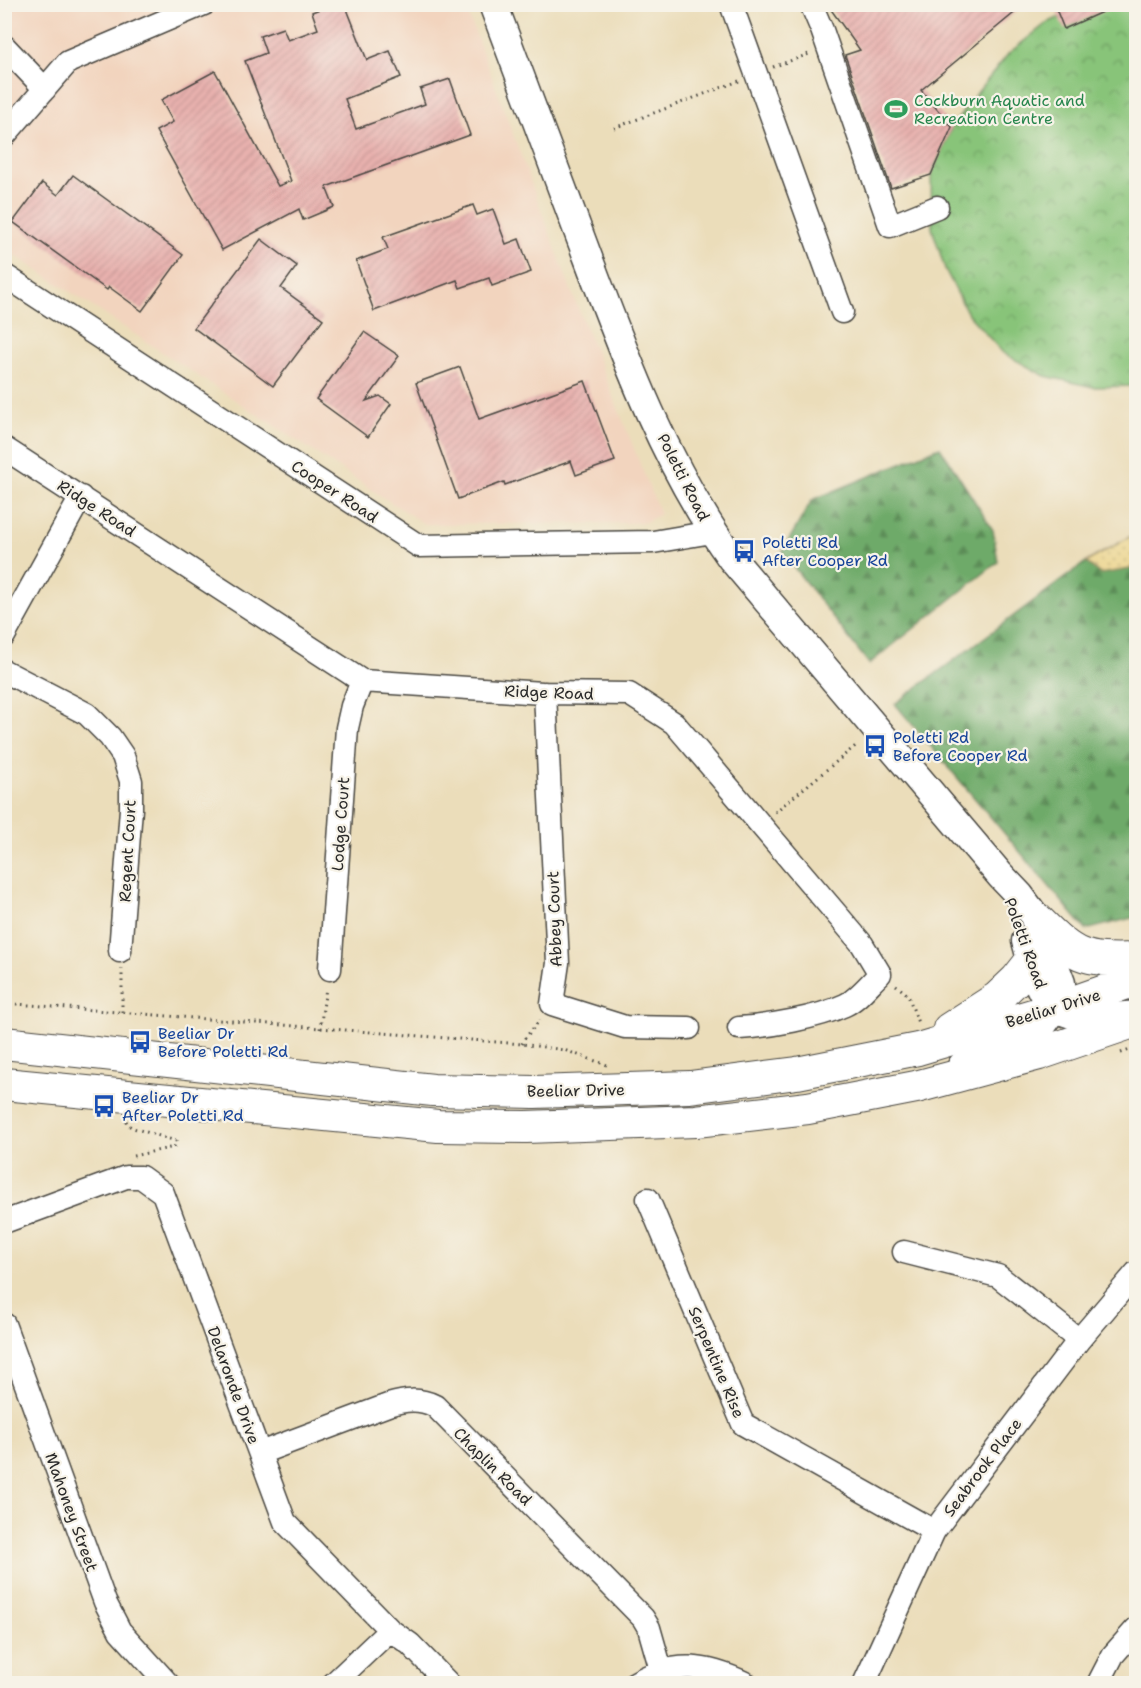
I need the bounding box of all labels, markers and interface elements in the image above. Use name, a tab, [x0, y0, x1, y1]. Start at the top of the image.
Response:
place label: Cockburn Aquatic and Recreation Centre	[914, 90, 1085, 129]
sports icon: Cockburn Aquatic and Recreation Centre	[883, 96, 909, 122]
street label: Poletti Road	[653, 430, 715, 525]
street label: Cooper Road	[287, 455, 382, 527]
street label: Ridge Road	[53, 475, 140, 542]
place label: Poletti Rd After Cooper Rd	[762, 532, 888, 571]
bus stop icon: Poletti Rd After Cooper Rd	[731, 538, 757, 564]
street label: Ridge Road	[504, 680, 594, 705]
place label: Poletti Rd Before Cooper Rd	[893, 727, 1028, 766]
bus stop icon: Poletti Rd Before Cooper Rd	[862, 733, 888, 759]
street label: Lodge Court	[327, 776, 354, 872]
street label: Regent Court	[114, 799, 141, 903]
street label: Abbey Court	[542, 870, 567, 967]
street label: Poletti Road	[999, 895, 1052, 992]
street label: Beeliar Drive	[1003, 984, 1103, 1033]
place label: Beeliar Dr Before Poletti Rd	[158, 1023, 288, 1062]
bus stop icon: Beeliar Dr Before Poletti Rd	[127, 1029, 153, 1055]
street label: Beeliar Drive	[527, 1079, 625, 1102]
place label: Beeliar Dr After Poletti Rd	[122, 1087, 244, 1126]
bus stop icon: Beeliar Dr After Poletti Rd	[91, 1093, 117, 1119]
street label: Serpentine Rise	[684, 1303, 750, 1421]
street label: Delaronde Drive	[203, 1323, 265, 1447]
street label: Seabrook Place	[938, 1414, 1026, 1521]
street label: Chaplin Road	[449, 1423, 536, 1510]
street label: Mahoney Street	[40, 1450, 103, 1574]

